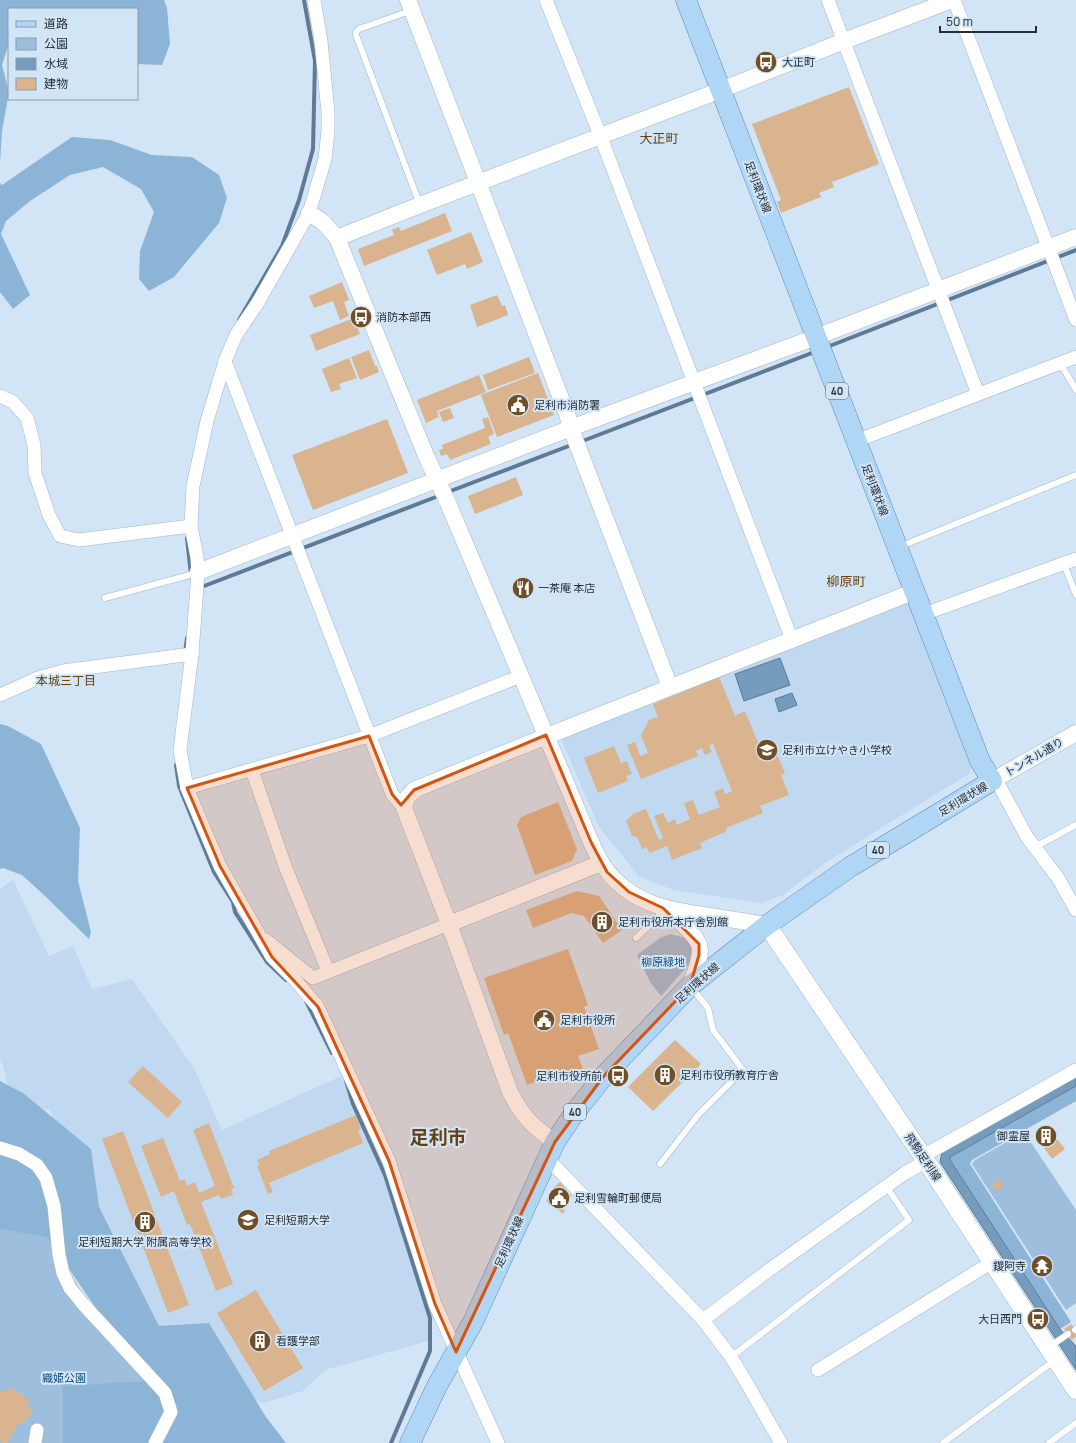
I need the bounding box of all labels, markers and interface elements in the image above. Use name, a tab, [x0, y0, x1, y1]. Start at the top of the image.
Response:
legend	[8, 8, 138, 100]
scale bar	[940, 8, 1036, 34]
text: 50 m	[946, 13, 973, 30]
text: 道路	[44, 15, 68, 32]
text: 公園	[44, 35, 68, 52]
bus stop icon: 大正町	[753, 49, 779, 75]
place label: 大正町	[782, 54, 815, 69]
text: 水域	[44, 55, 68, 72]
text: 建物	[44, 75, 68, 92]
district label: 大正町	[639, 129, 679, 147]
street label: 足利環状線	[742, 158, 775, 215]
bus stop icon: 消防本部西	[348, 304, 374, 330]
place label: 消防本部西	[376, 309, 431, 324]
road number: 40	[826, 383, 848, 399]
public building icon: 足利市消防署	[505, 392, 531, 418]
place label: 足利市消防署	[534, 397, 600, 412]
street label: 足利環状線	[859, 461, 892, 518]
district label: 柳原町	[826, 572, 866, 590]
restaurant icon: 一茶庵 本店	[510, 575, 536, 601]
place label: 一茶庵 本店	[538, 580, 595, 595]
district label: 本城三丁目	[36, 672, 96, 689]
street label: トンネル通り	[1002, 734, 1066, 780]
school or university icon: 足利市立けやき小学校	[754, 737, 780, 763]
place label: 足利市立けやき小学校	[782, 742, 892, 757]
street label: 足利環状線	[935, 778, 990, 819]
road number: 40	[867, 842, 889, 858]
building icon: 足利市役所本庁舎別館	[589, 909, 615, 935]
place label: 足利市役所本庁舎別館	[618, 914, 728, 929]
park label: 柳原緑地	[641, 954, 685, 969]
street label: 足利環状線	[671, 959, 722, 1007]
public building icon: 足利市役所	[531, 1007, 557, 1033]
place label: 足利市役所	[560, 1012, 616, 1027]
building icon: 足利市役所教育庁舎	[652, 1062, 678, 1088]
bus stop icon: 足利市役所前	[605, 1063, 631, 1089]
place label: 足利市役所教育庁舎	[680, 1067, 779, 1082]
place label: 足利市役所前	[536, 1068, 602, 1083]
road number: 40	[564, 1104, 586, 1120]
building icon: 御霊屋	[1033, 1123, 1059, 1149]
district label: 足利市	[409, 1124, 467, 1150]
place label: 御霊屋	[996, 1128, 1030, 1143]
street label: 飛駒足利線	[902, 1130, 945, 1184]
public building icon: 足利雪輪町郵便局	[546, 1185, 572, 1211]
place label: 足利雪輪町郵便局	[574, 1190, 662, 1205]
school or university icon: 足利短期大学	[235, 1207, 261, 1233]
building icon: 足利短期大学 附属高等学校	[132, 1209, 158, 1235]
place label: 足利短期大学	[264, 1212, 330, 1227]
street label: 足利環状線	[491, 1214, 527, 1270]
place label: 足利短期大学 附属高等学校	[78, 1234, 212, 1249]
temple icon: 鑁阿寺	[1029, 1253, 1055, 1279]
place label: 鑁阿寺	[993, 1258, 1026, 1273]
bus stop icon: 大日西門	[1025, 1306, 1051, 1332]
place label: 大日西門	[978, 1311, 1022, 1326]
building icon: 看護学部	[247, 1328, 273, 1354]
place label: 看護学部	[276, 1333, 320, 1348]
park label: 織姫公園	[42, 1370, 86, 1385]

